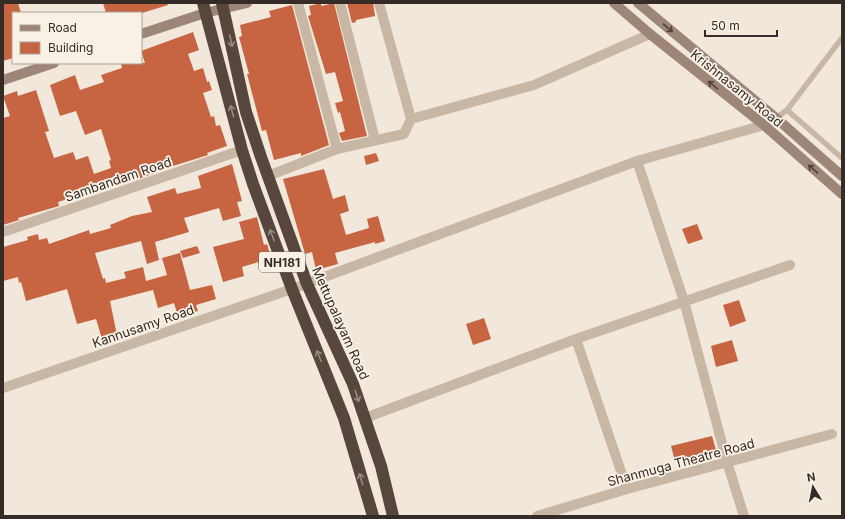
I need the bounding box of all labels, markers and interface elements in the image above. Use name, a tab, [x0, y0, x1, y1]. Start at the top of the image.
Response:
legend	[12, 12, 142, 64]
scale bar	[705, 12, 777, 38]
text: 50 m	[711, 18, 740, 33]
text: Road	[48, 20, 77, 35]
one-way arrow	[663, 23, 673, 32]
one-way arrow	[227, 34, 235, 47]
text: Building	[48, 40, 93, 55]
street label: Krishnasamy Road	[688, 46, 786, 130]
one-way arrow	[708, 81, 719, 89]
one-way arrow	[228, 105, 235, 118]
street label: Sambandam Road	[63, 153, 173, 205]
one-way arrow	[807, 164, 818, 173]
one-way arrow	[267, 229, 275, 241]
road number: NH181	[259, 252, 305, 272]
street label: Mettupalayam Road	[309, 264, 373, 382]
street label: Kannusamy Road	[90, 301, 196, 351]
one-way arrow	[314, 351, 322, 363]
one-way arrow	[354, 389, 361, 402]
street label: Shanmuga Theatre Road	[606, 435, 756, 489]
north arrow	[793, 467, 833, 507]
text: N	[806, 470, 817, 485]
one-way arrow	[357, 473, 364, 486]

